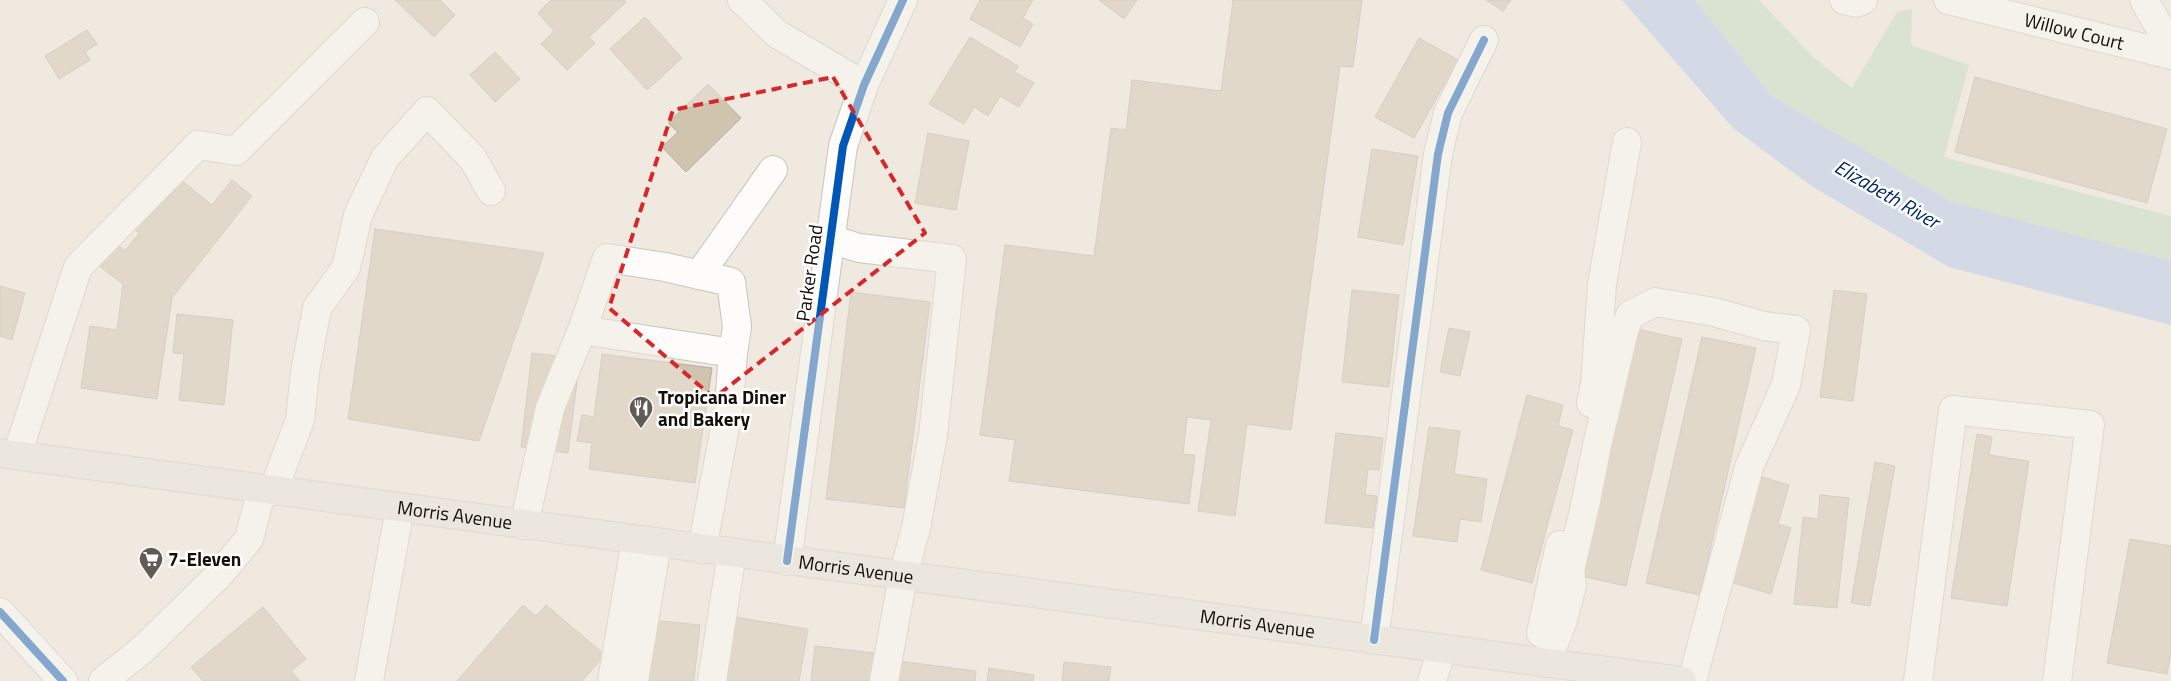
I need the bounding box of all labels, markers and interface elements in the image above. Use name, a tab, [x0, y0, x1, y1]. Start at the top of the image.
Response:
street label: Willow Court	[2021, 4, 2128, 57]
water label: Elizabeth River	[1829, 151, 1948, 237]
street label: Parker Road	[787, 223, 830, 323]
place label: Tropicana Diner and Bakery	[658, 382, 786, 433]
restaurant icon: Tropicana Diner and Bakery	[628, 395, 654, 429]
street label: Morris Avenue	[396, 492, 514, 536]
place label: 7-Eleven	[168, 544, 241, 573]
supermarket icon: 7-Eleven	[138, 546, 164, 580]
street label: Morris Avenue	[797, 546, 916, 591]
street label: Morris Avenue	[1198, 601, 1317, 645]

